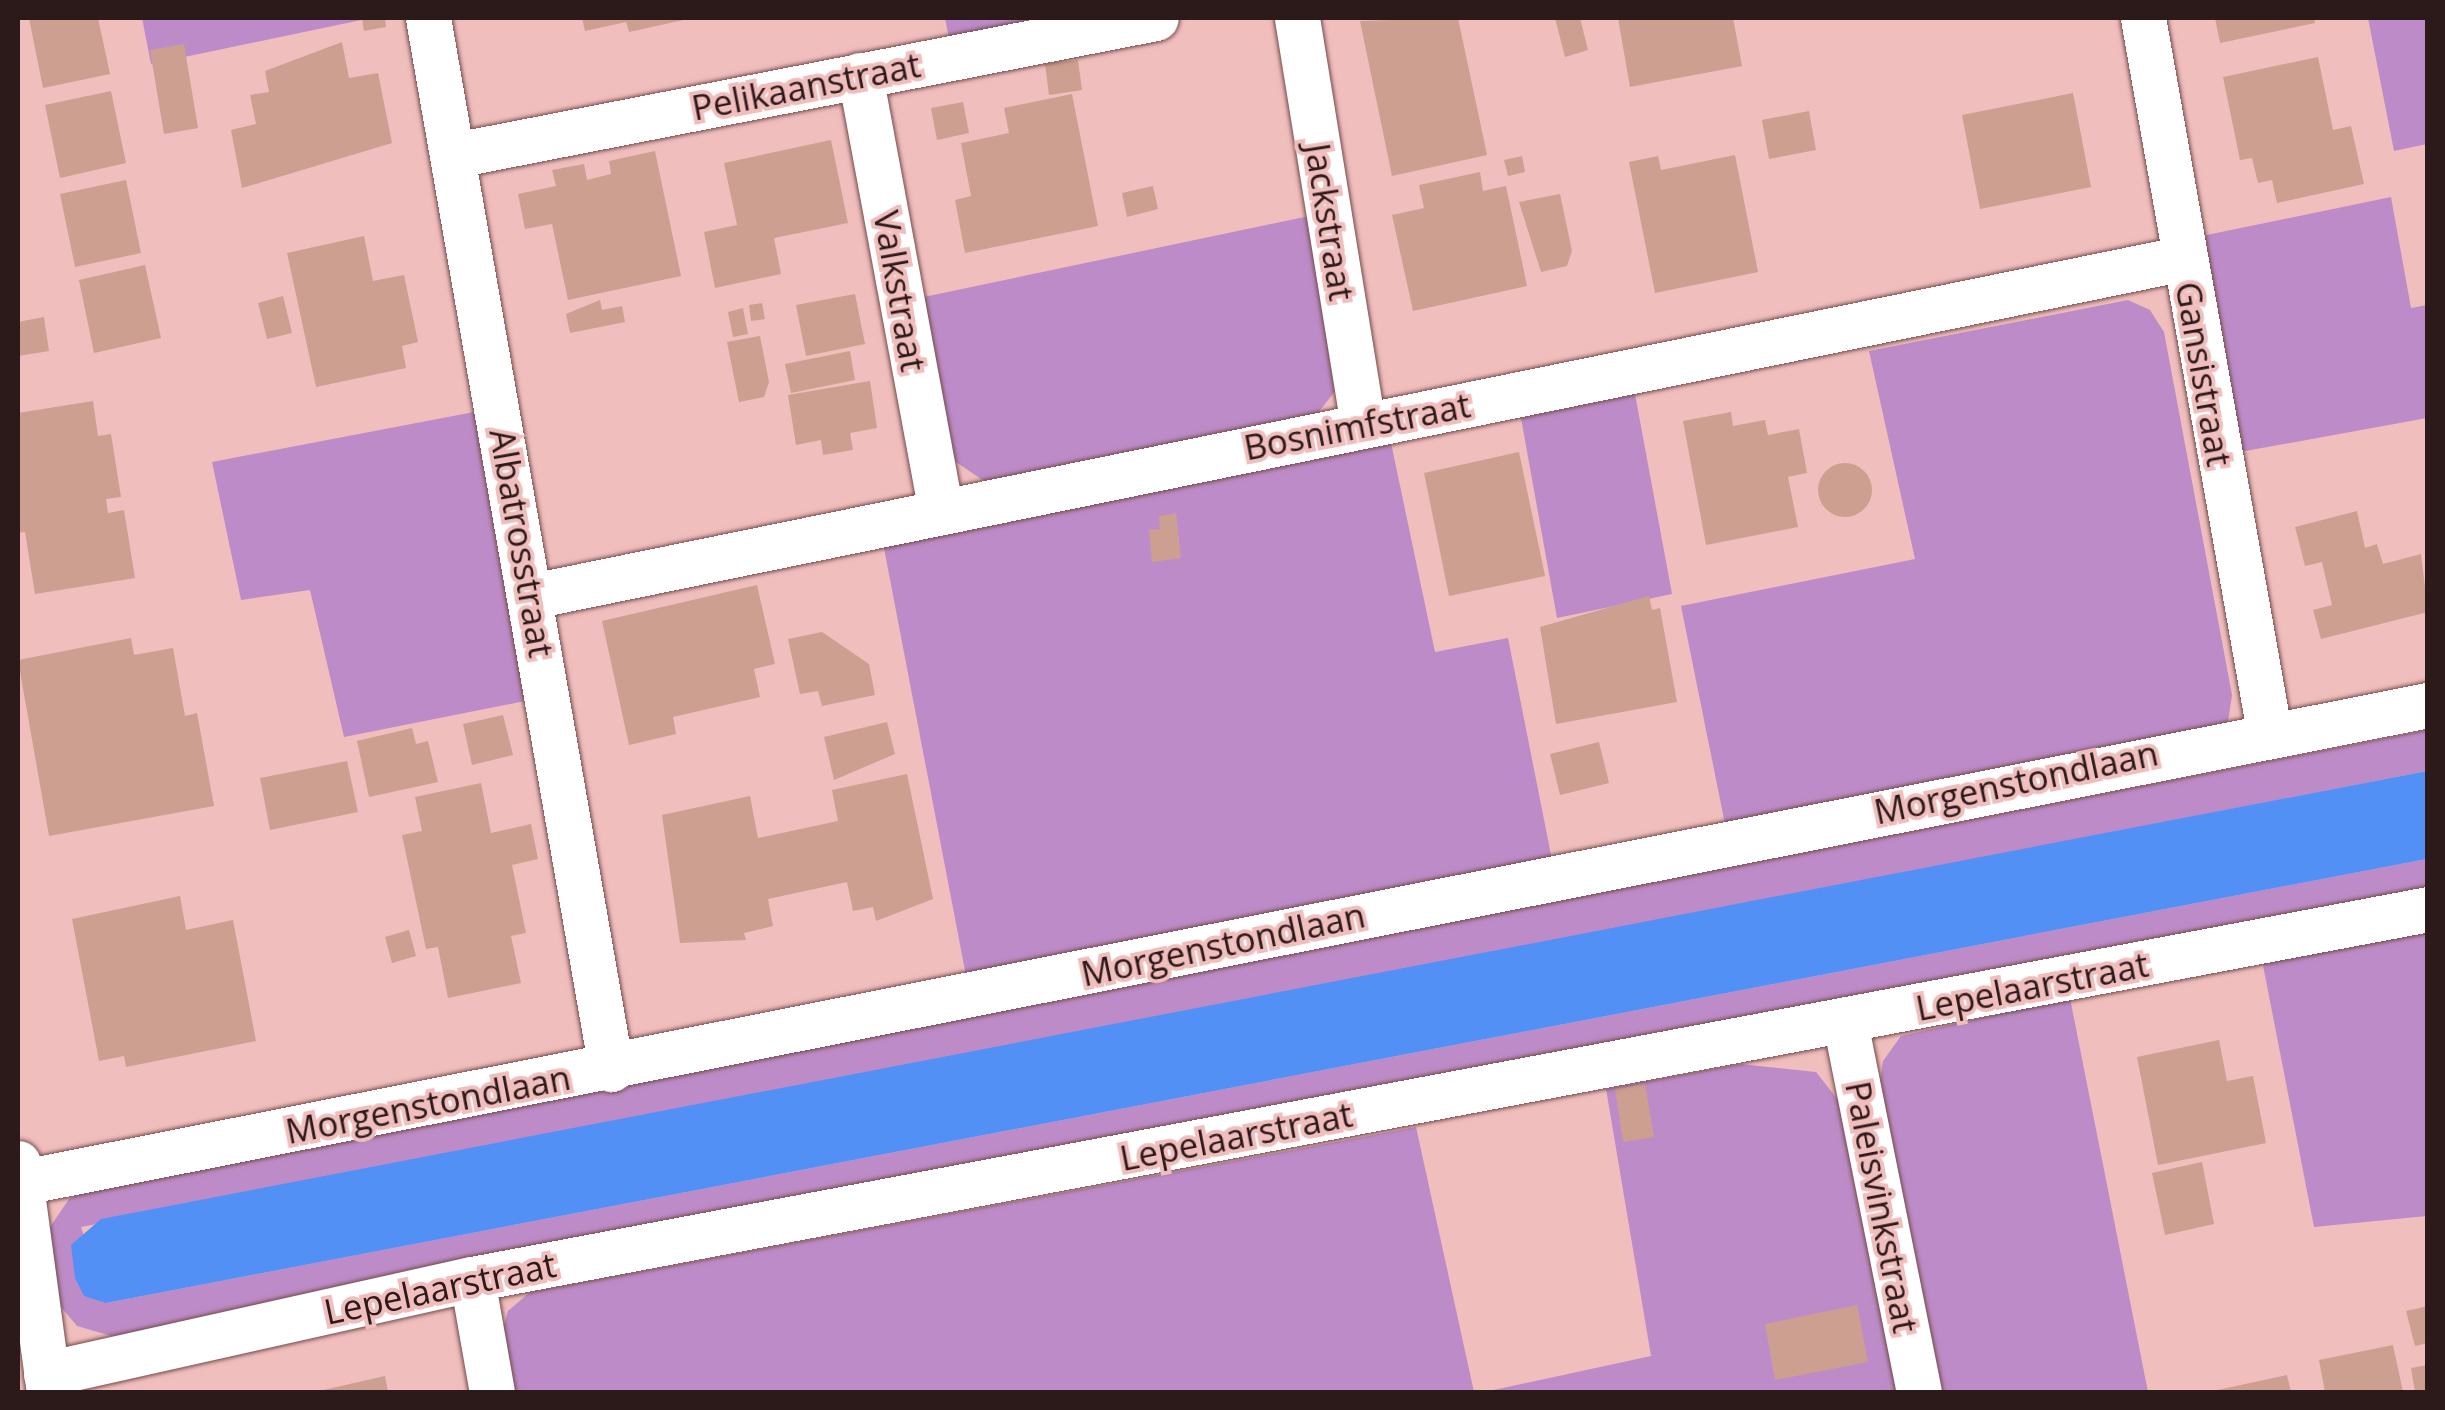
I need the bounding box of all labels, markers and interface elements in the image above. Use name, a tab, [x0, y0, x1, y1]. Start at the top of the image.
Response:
street label: Pelikaanstraat	[688, 43, 924, 129]
street label: Jackstraat	[1297, 140, 1363, 304]
street label: Valkstraat	[865, 207, 935, 375]
street label: Gansistraat	[2167, 278, 2241, 470]
street label: Bosnimfstraat	[1240, 383, 1474, 469]
street label: Albatrosstraat	[481, 426, 563, 660]
street label: Morgenstondlaan	[1870, 731, 2162, 833]
street label: Morgenstondlaan	[1077, 893, 1369, 995]
street label: Lepelaarstraat	[1912, 943, 2152, 1029]
street label: Morgenstondlaan	[282, 1056, 574, 1152]
street label: Paleisvinkstraat	[1837, 1078, 1927, 1336]
street label: Lepelaarstraat	[1116, 1093, 1356, 1179]
street label: Lepelaarstraat	[320, 1243, 560, 1333]

